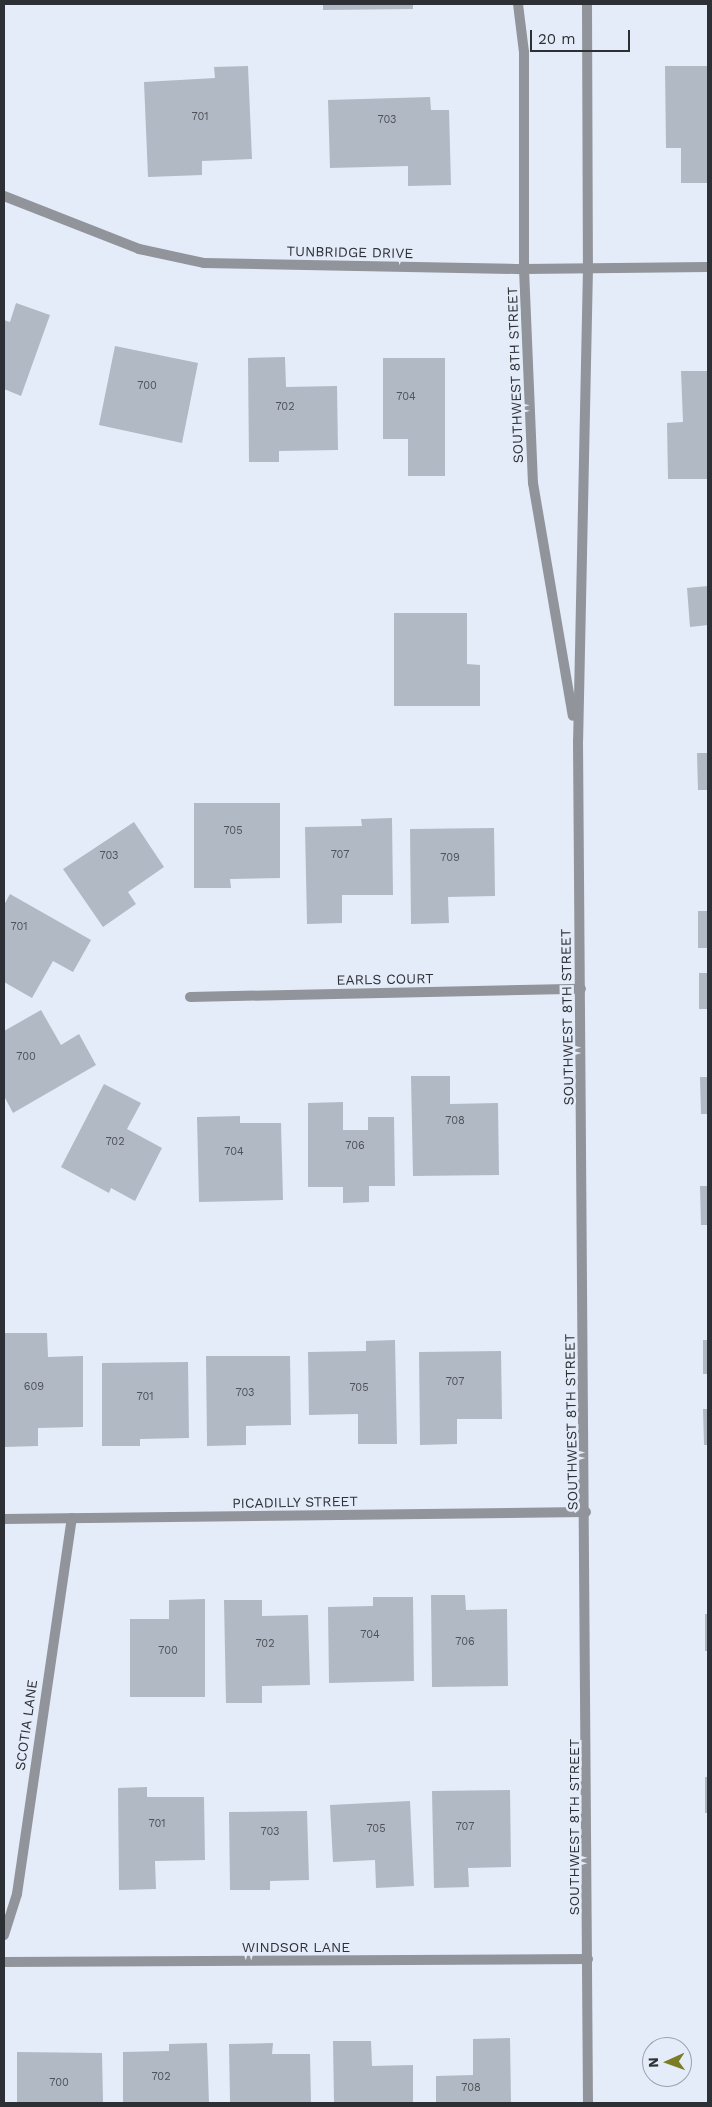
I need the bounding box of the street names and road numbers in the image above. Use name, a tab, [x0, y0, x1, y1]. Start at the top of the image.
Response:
street label: TUNBRIDGE DRIVE	[286, 242, 414, 262]
street label: SOUTHWEST 8TH STREET	[504, 286, 526, 464]
street label: SOUTHWEST 8TH STREET	[557, 928, 577, 1106]
street label: EARLS COURT	[336, 970, 434, 988]
street label: SOUTHWEST 8TH STREET	[561, 1333, 581, 1511]
street label: PICADILLY STREET	[232, 1492, 358, 1512]
street label: SCOTIA LANE	[11, 1678, 41, 1772]
street label: SOUTHWEST 8TH STREET	[566, 1738, 582, 1916]
street label: WINDSOR LANE	[242, 1939, 350, 1955]

